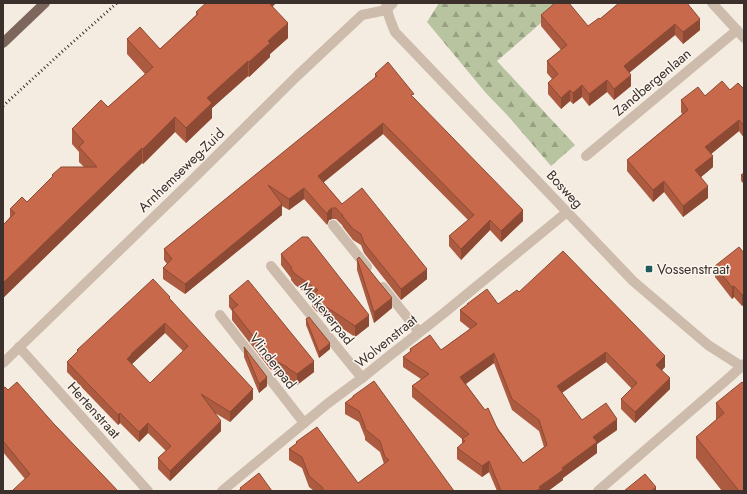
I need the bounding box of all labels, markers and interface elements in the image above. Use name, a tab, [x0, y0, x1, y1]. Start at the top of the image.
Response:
street label: Zandbergenlaan	[609, 43, 695, 121]
street label: Arnhemseweg-Zuid	[133, 124, 229, 216]
street label: Bosweg	[542, 166, 588, 212]
place label: Vossenstraat	[657, 259, 730, 279]
marker: Vossenstraat	[644, 264, 654, 274]
street label: Meikeverpad	[295, 277, 359, 349]
street label: Wolvenstraat	[351, 309, 422, 372]
street label: Vlinderpad	[245, 329, 301, 393]
street label: Hertenstraat	[63, 377, 125, 443]

